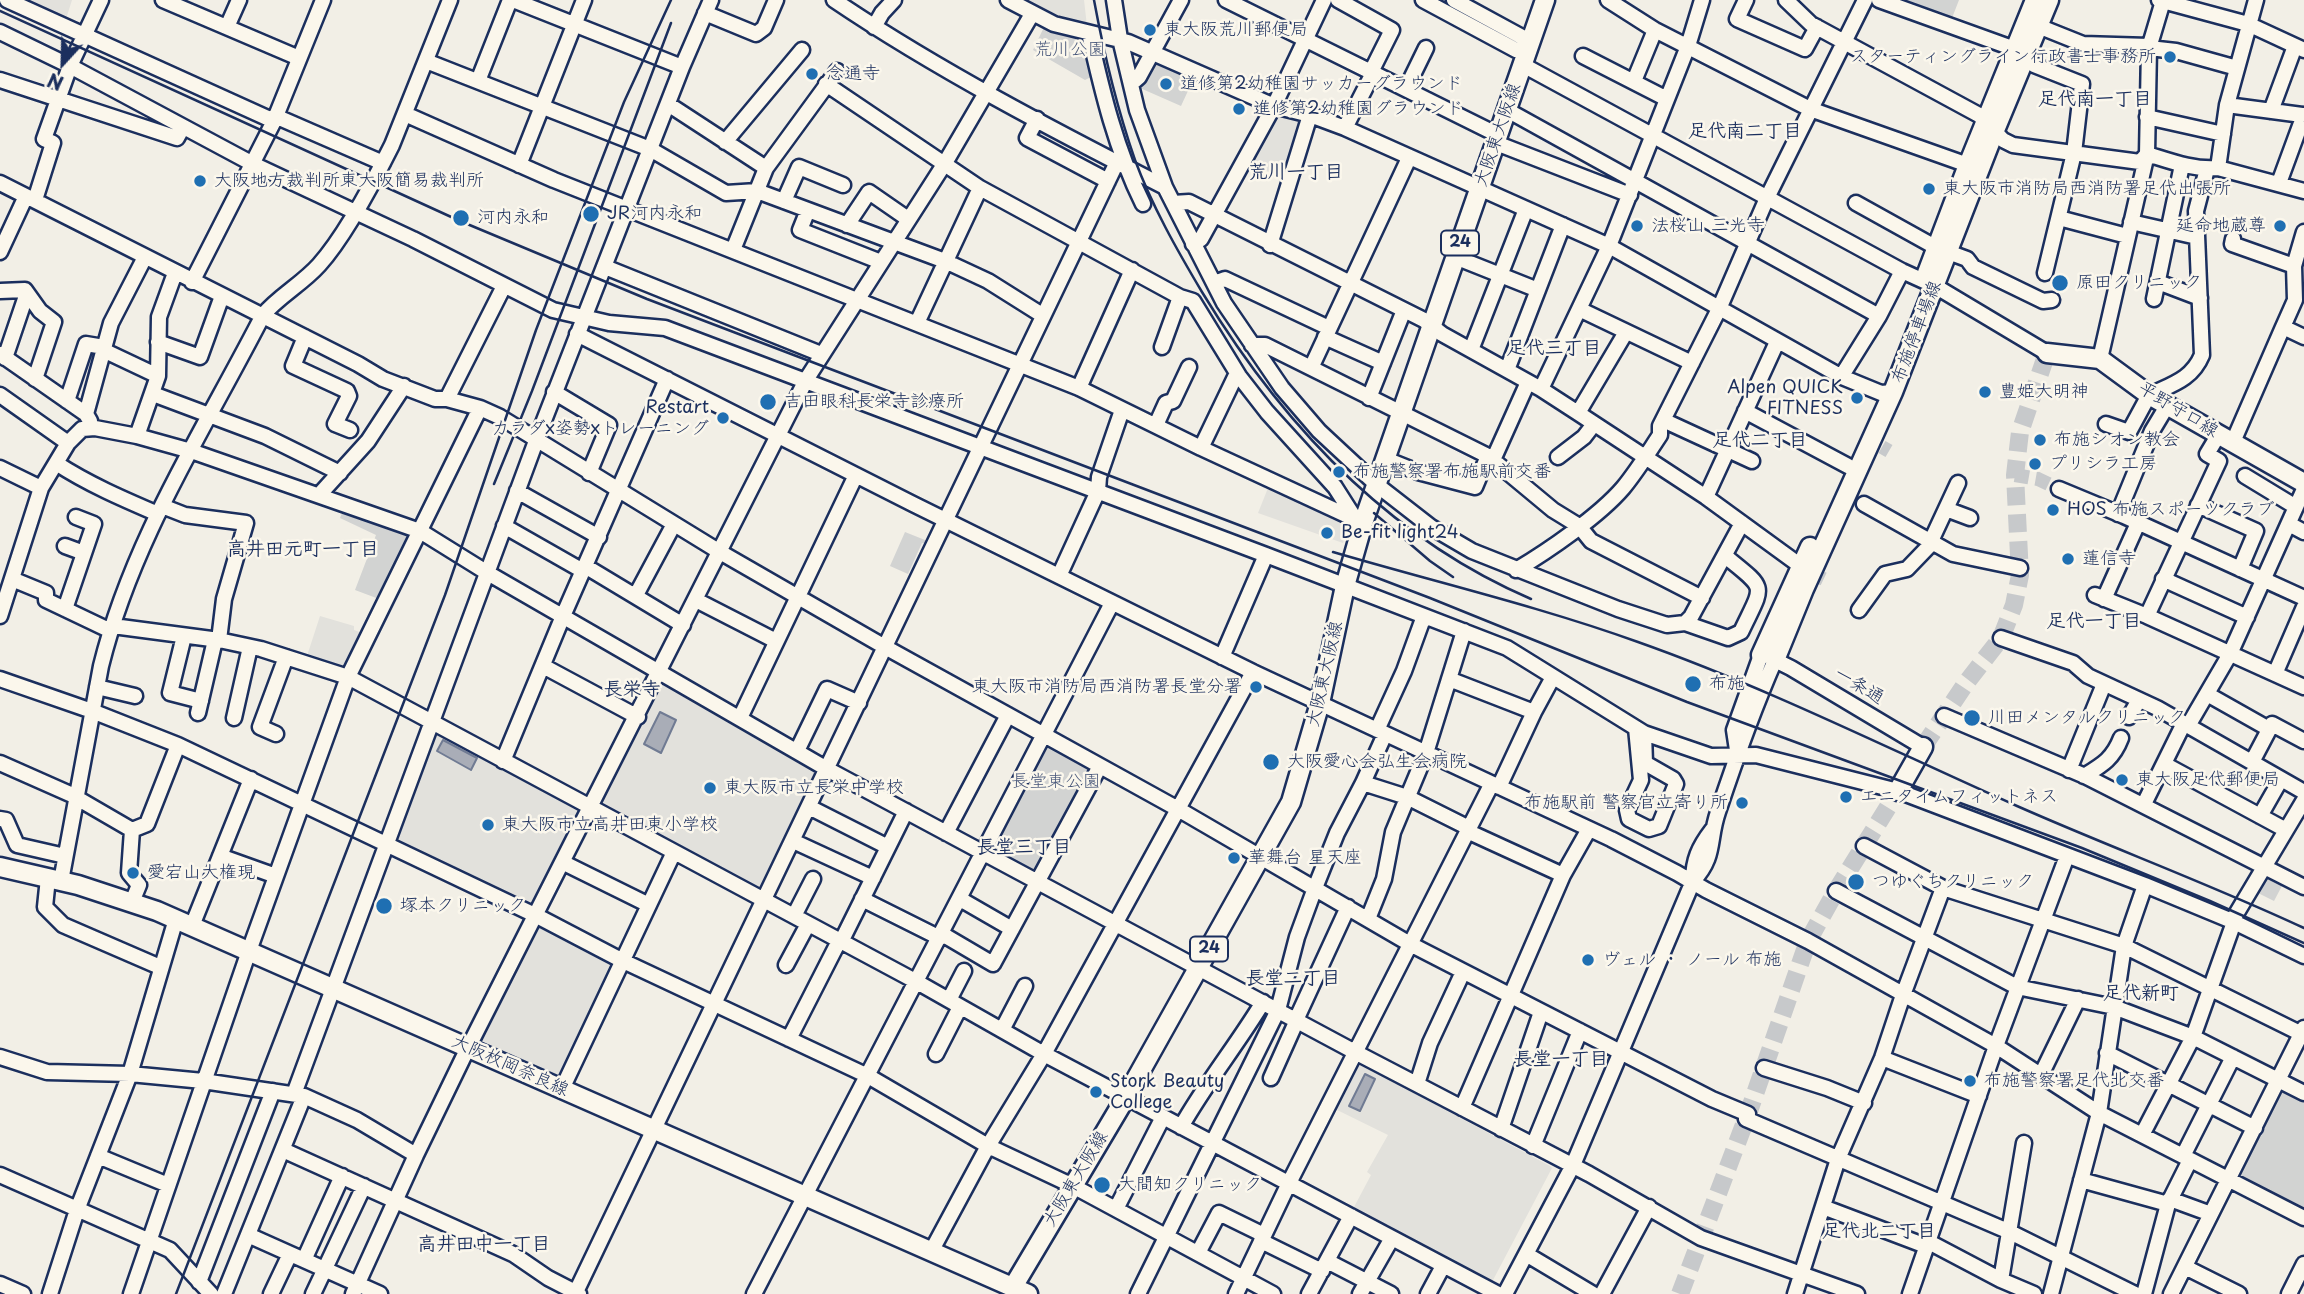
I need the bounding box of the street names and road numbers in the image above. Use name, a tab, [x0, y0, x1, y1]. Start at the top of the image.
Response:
street label: 大阪東大阪線	[1470, 80, 1526, 190]
road number: 24	[1441, 230, 1479, 256]
street label: 布施停車場線	[1888, 278, 1946, 386]
street label: 平野守口線	[2134, 378, 2222, 442]
street label: 大阪東大阪線	[1302, 619, 1348, 729]
street label: 一条通	[1830, 663, 1888, 709]
road number: 24	[1190, 937, 1228, 962]
street label: 大阪枚岡奈良線	[448, 1031, 572, 1101]
street label: 大阪東大阪線	[1039, 1127, 1113, 1231]

